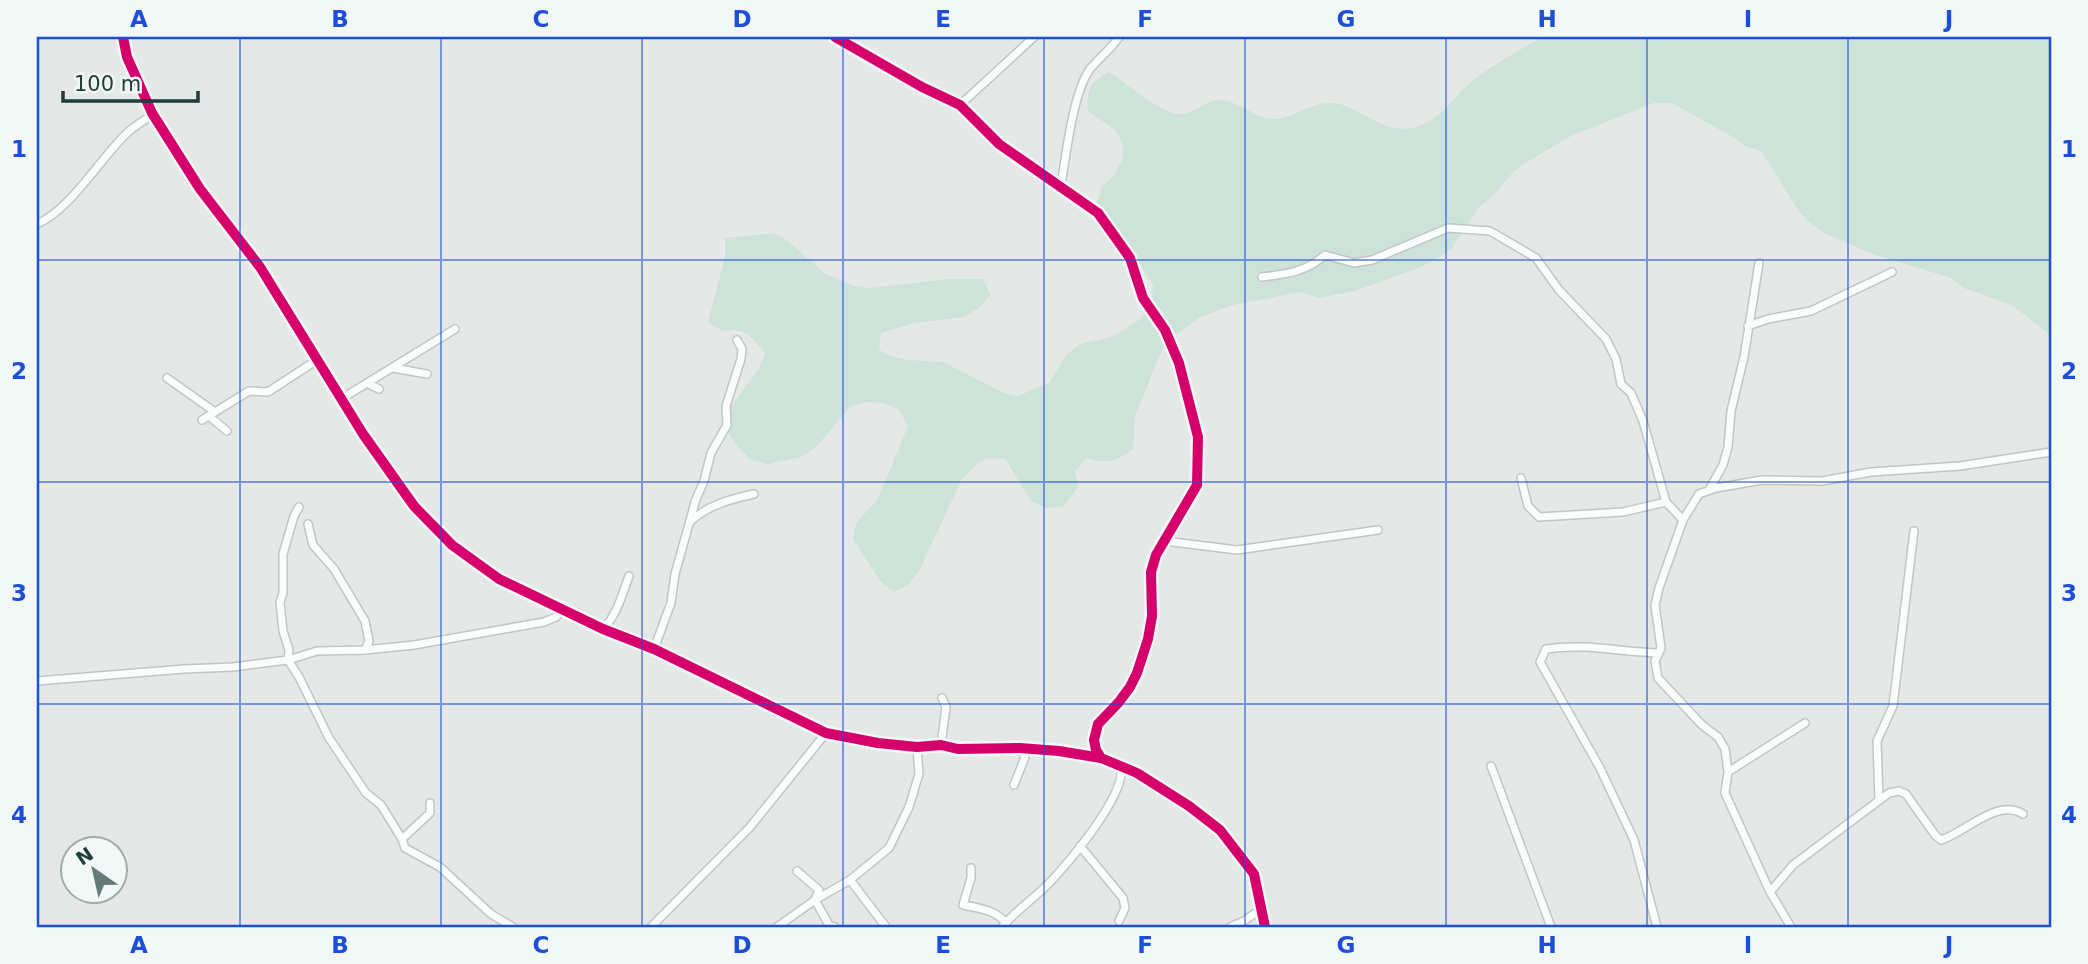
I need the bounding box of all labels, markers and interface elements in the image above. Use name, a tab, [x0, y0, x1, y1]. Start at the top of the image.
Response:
text: A	[130, 6, 148, 32]
text: B	[331, 6, 349, 32]
text: C	[533, 6, 549, 32]
text: D	[732, 6, 752, 32]
text: E	[935, 6, 951, 32]
text: F	[1137, 6, 1153, 32]
text: G	[1337, 6, 1355, 32]
text: H	[1537, 6, 1557, 32]
text: I	[1744, 6, 1752, 32]
text: J	[1943, 6, 1953, 32]
scale bar	[63, 60, 198, 104]
text: 100 m	[74, 72, 141, 96]
text: 1	[11, 136, 27, 162]
text: 1	[2061, 136, 2077, 162]
text: 2	[11, 358, 27, 384]
text: 2	[2061, 358, 2077, 384]
text: 3	[11, 580, 27, 606]
text: 3	[2061, 580, 2077, 606]
text: 4	[11, 802, 27, 828]
text: 4	[2061, 802, 2077, 828]
north arrow	[60, 834, 130, 904]
text: N	[72, 842, 97, 869]
text: A	[130, 932, 148, 958]
text: B	[331, 932, 349, 958]
text: C	[533, 932, 549, 958]
text: D	[732, 932, 752, 958]
text: E	[935, 932, 951, 958]
text: F	[1137, 932, 1153, 958]
text: G	[1337, 932, 1355, 958]
text: H	[1537, 932, 1557, 958]
text: I	[1744, 932, 1752, 958]
text: J	[1943, 932, 1953, 958]

